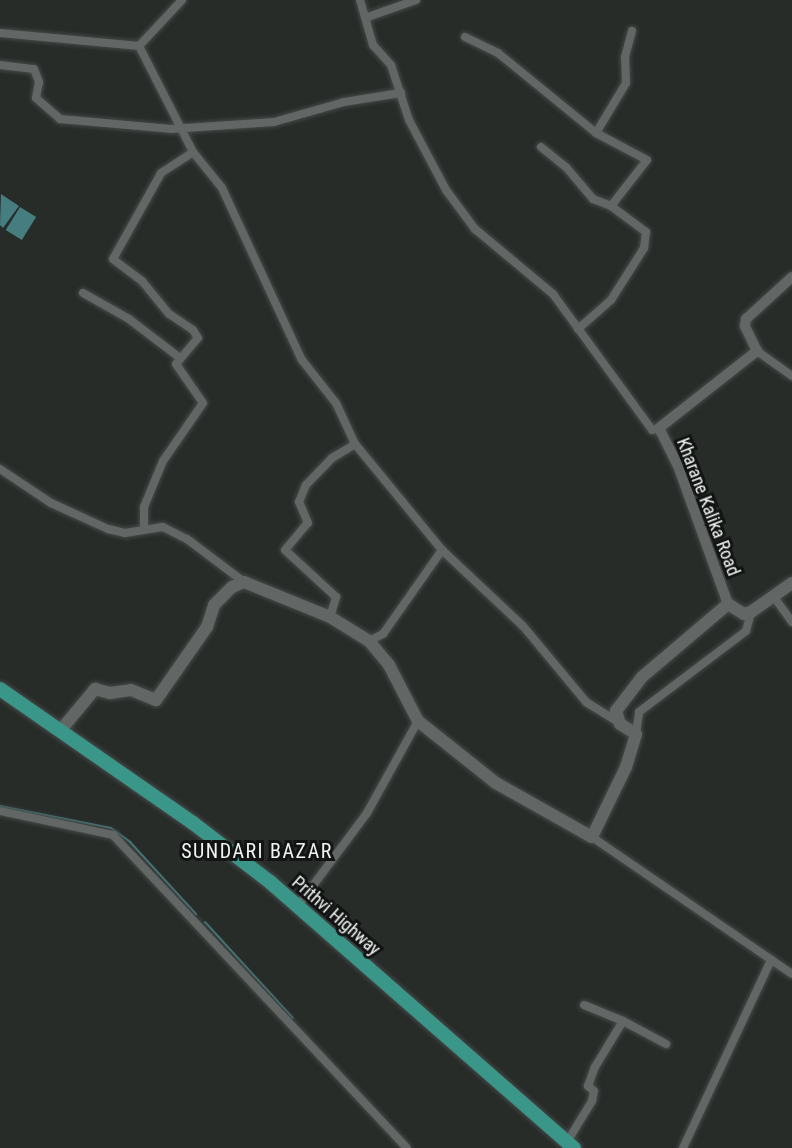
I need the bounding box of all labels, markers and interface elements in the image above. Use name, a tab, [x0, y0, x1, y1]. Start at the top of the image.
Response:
street label: Kharane Kalika Road	[672, 435, 744, 579]
district label: SUNDARI BAZAR	[181, 839, 333, 863]
street label: Prithvi Highway	[287, 872, 385, 960]

